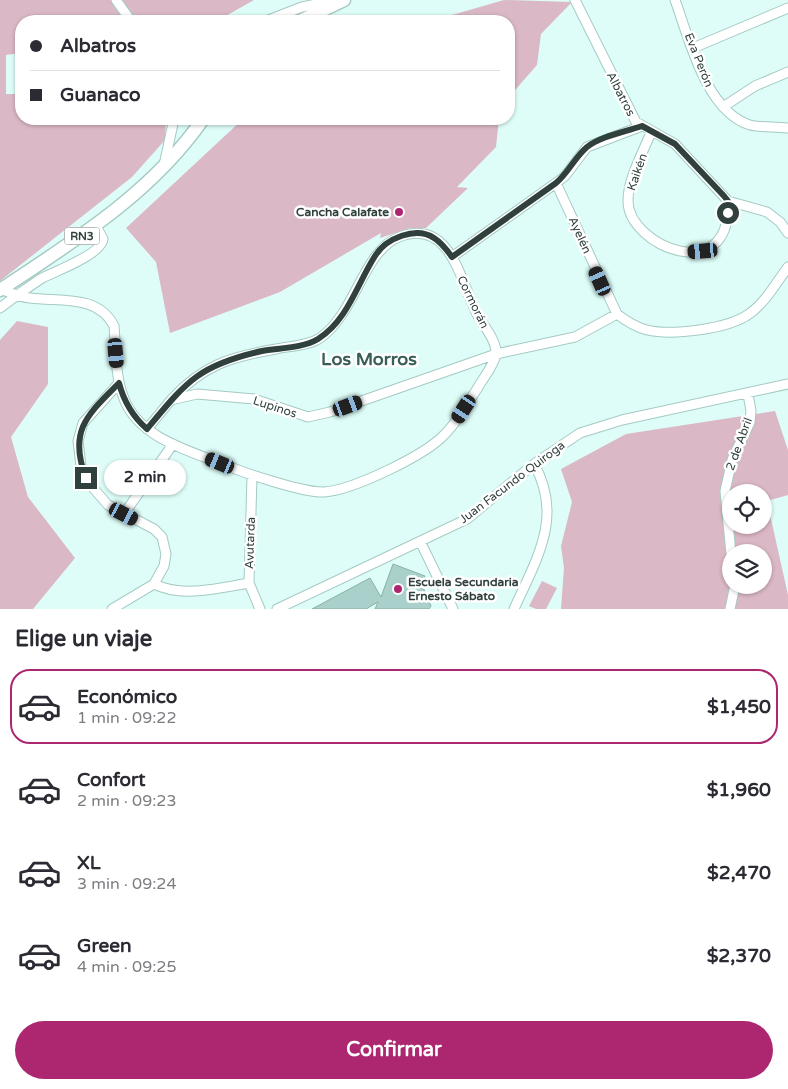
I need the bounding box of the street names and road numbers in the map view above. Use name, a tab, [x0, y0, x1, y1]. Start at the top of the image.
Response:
street label: Eva Perón	[682, 31, 716, 89]
street label: Albatros	[604, 69, 638, 119]
street label: Kaikén	[624, 152, 650, 192]
street label: Ayelén	[566, 214, 594, 256]
road number: RN3	[64, 228, 100, 245]
street label: Cormorán	[454, 273, 492, 331]
street label: Lupinos	[251, 393, 299, 421]
street label: 2 de Abril	[723, 416, 755, 472]
street label: Juan Facundo Quiroga	[457, 438, 567, 526]
street label: Avutarda	[242, 517, 258, 569]

